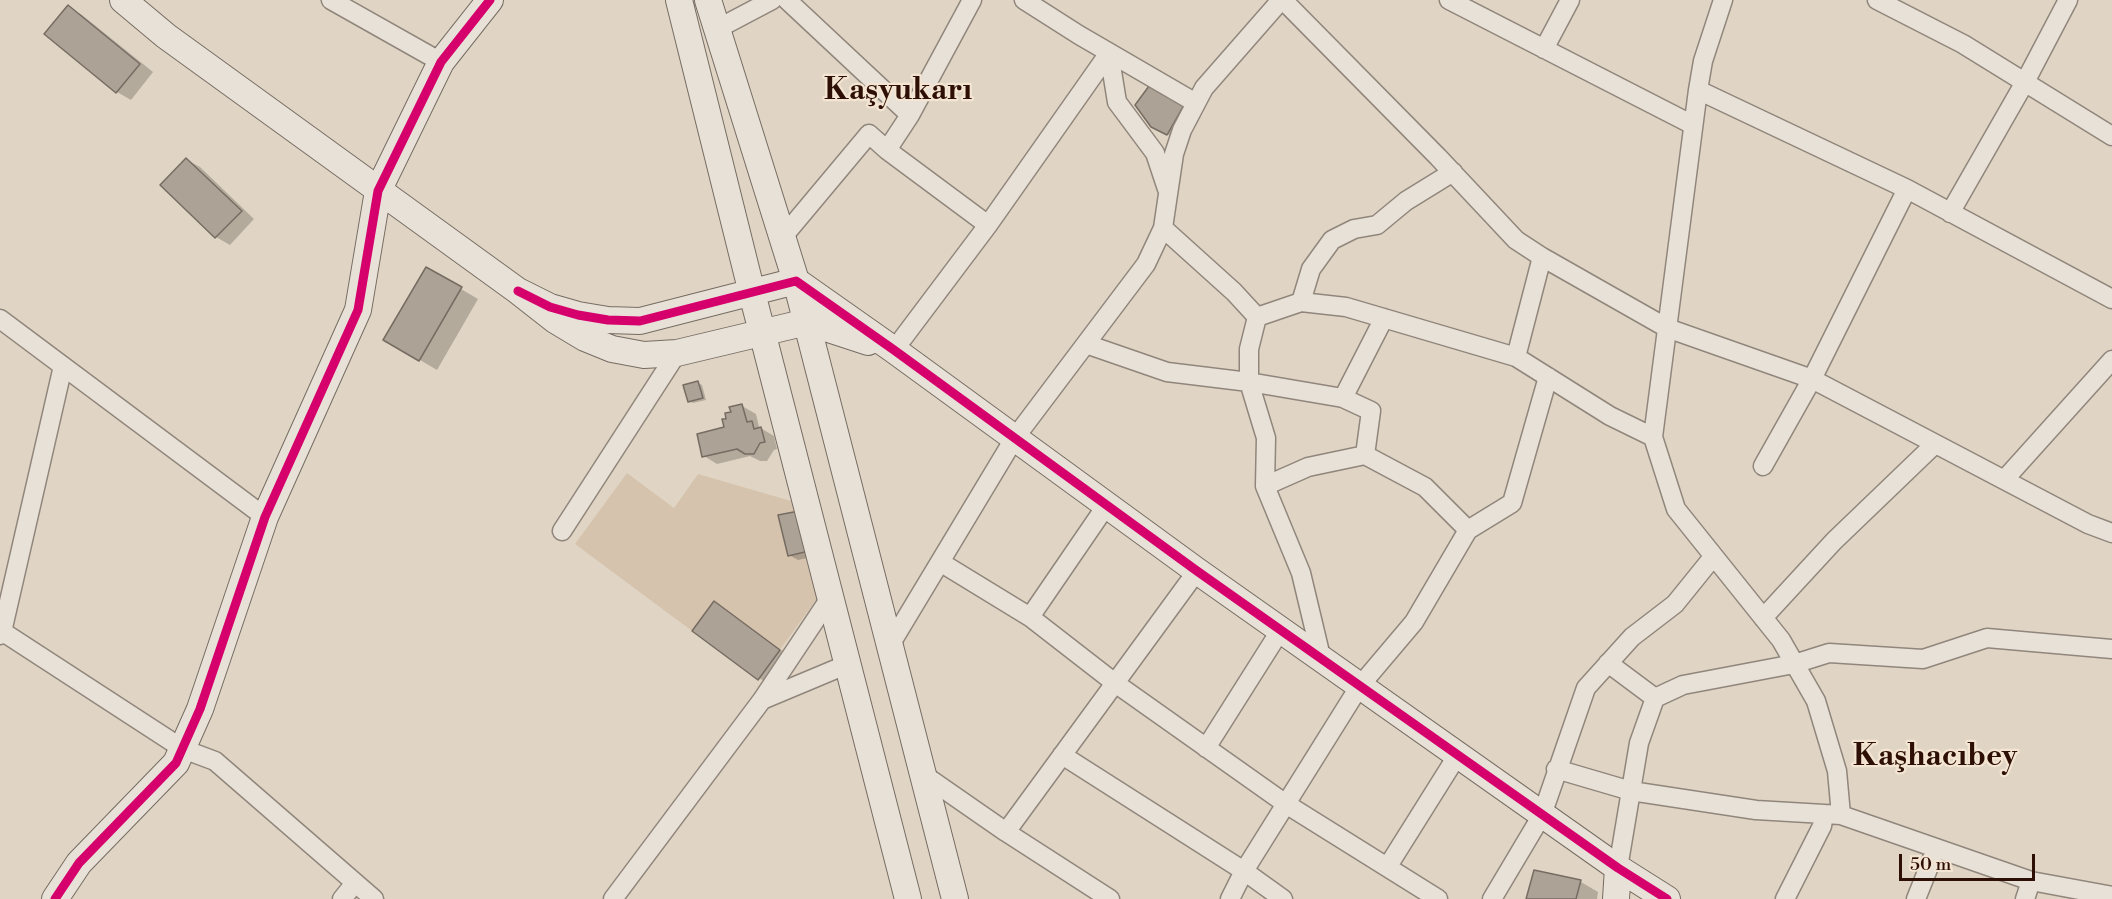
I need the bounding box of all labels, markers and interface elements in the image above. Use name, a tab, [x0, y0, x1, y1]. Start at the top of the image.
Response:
district label: Kaşyukarı	[824, 74, 972, 110]
district label: Kaşhacıbey	[1853, 740, 2017, 776]
scale bar	[1902, 842, 2038, 880]
text: 50 m	[1910, 853, 1951, 876]

